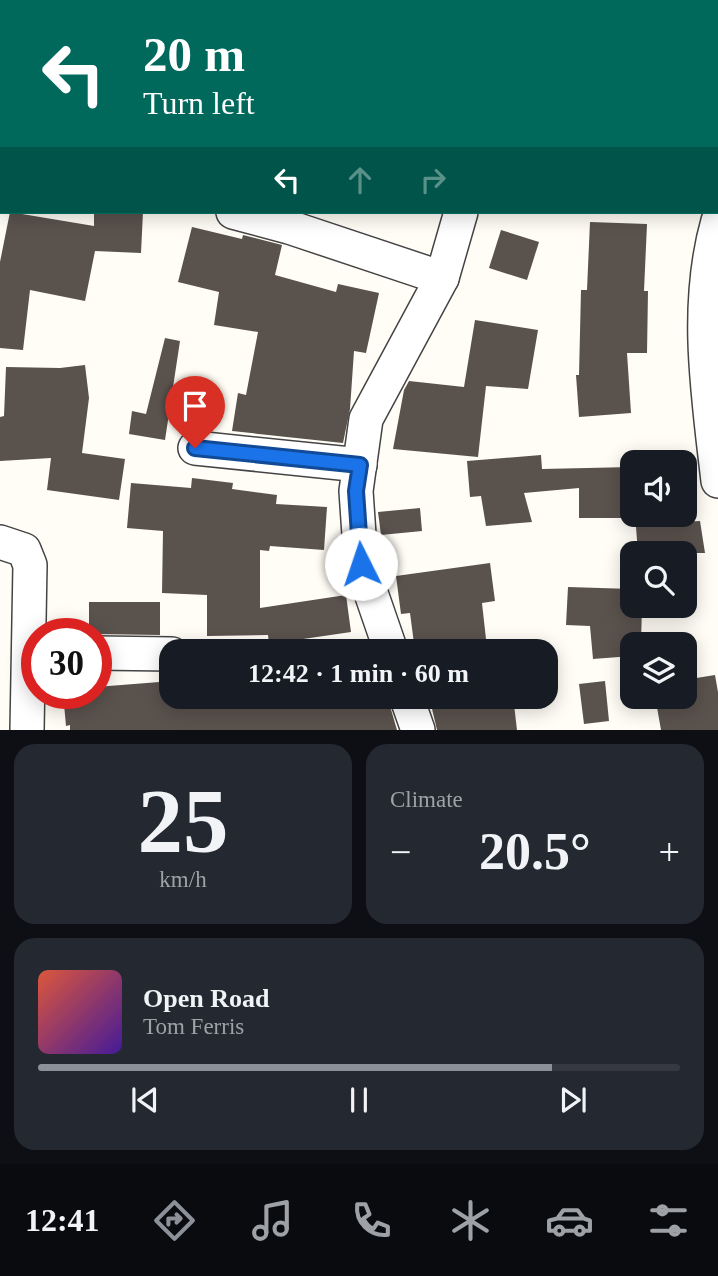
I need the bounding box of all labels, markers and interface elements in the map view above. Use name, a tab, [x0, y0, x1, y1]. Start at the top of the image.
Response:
text: 20 m	[143, 27, 245, 82]
icon: left	[28, 28, 119, 119]
text: Turn left	[143, 85, 255, 121]
icon: left	[268, 161, 306, 199]
icon: ahead	[341, 161, 379, 199]
icon: right	[414, 161, 452, 199]
pin	[165, 376, 225, 448]
icon: arrive	[176, 387, 214, 425]
map controls	[620, 450, 697, 709]
button: sound	[620, 450, 697, 527]
position arrow	[324, 527, 398, 601]
button: search	[620, 541, 697, 618]
speed limit sign: 30	[21, 618, 112, 709]
button: layers	[620, 632, 697, 709]
text: 12:42 · 1 min · 60 m	[248, 659, 469, 688]
text: 25	[138, 771, 229, 872]
text: Climate	[390, 787, 463, 812]
text: 20.5°	[479, 823, 591, 880]
text: −	[390, 831, 411, 873]
text: +	[659, 831, 680, 873]
text: km/h	[159, 867, 207, 892]
text: Open Road	[143, 984, 269, 1013]
text: Tom Ferris	[143, 1014, 244, 1039]
icon: previous	[126, 1081, 164, 1119]
icon: pause	[340, 1081, 378, 1119]
icon: next	[554, 1081, 592, 1119]
icon: directions	[150, 1196, 199, 1245]
icon: music	[248, 1196, 297, 1245]
icon: phone	[347, 1196, 396, 1245]
icon: climate	[446, 1196, 495, 1245]
icon: car	[545, 1196, 594, 1245]
icon: filters	[644, 1196, 693, 1245]
text: 12:41	[25, 1202, 100, 1238]

